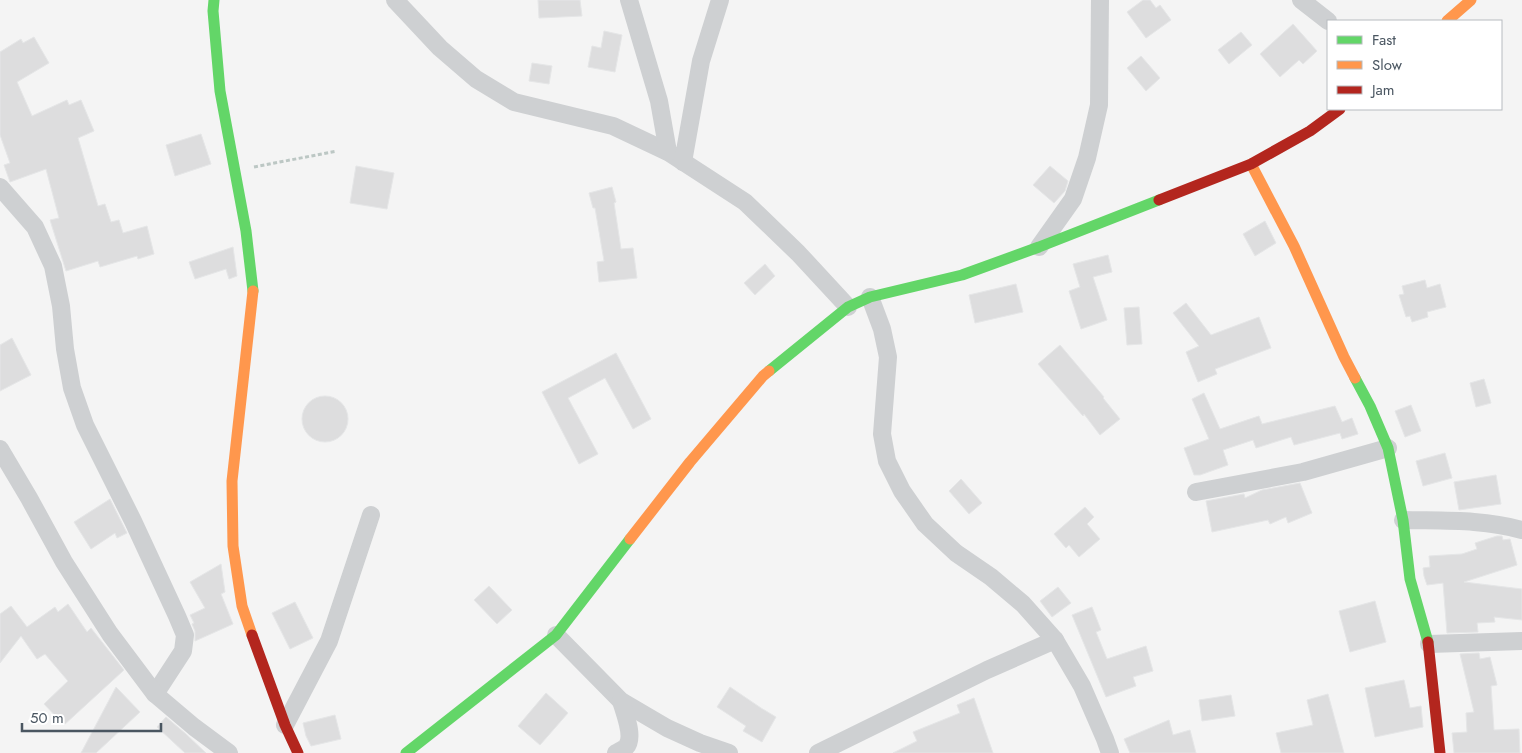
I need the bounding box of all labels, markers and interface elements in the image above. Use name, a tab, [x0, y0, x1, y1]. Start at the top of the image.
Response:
legend	[1327, 20, 1502, 110]
text: Fast	[1372, 29, 1396, 51]
text: Slow	[1372, 54, 1403, 76]
text: Jam	[1370, 79, 1395, 101]
scale bar	[22, 700, 161, 732]
text: 50 m	[30, 707, 64, 729]

